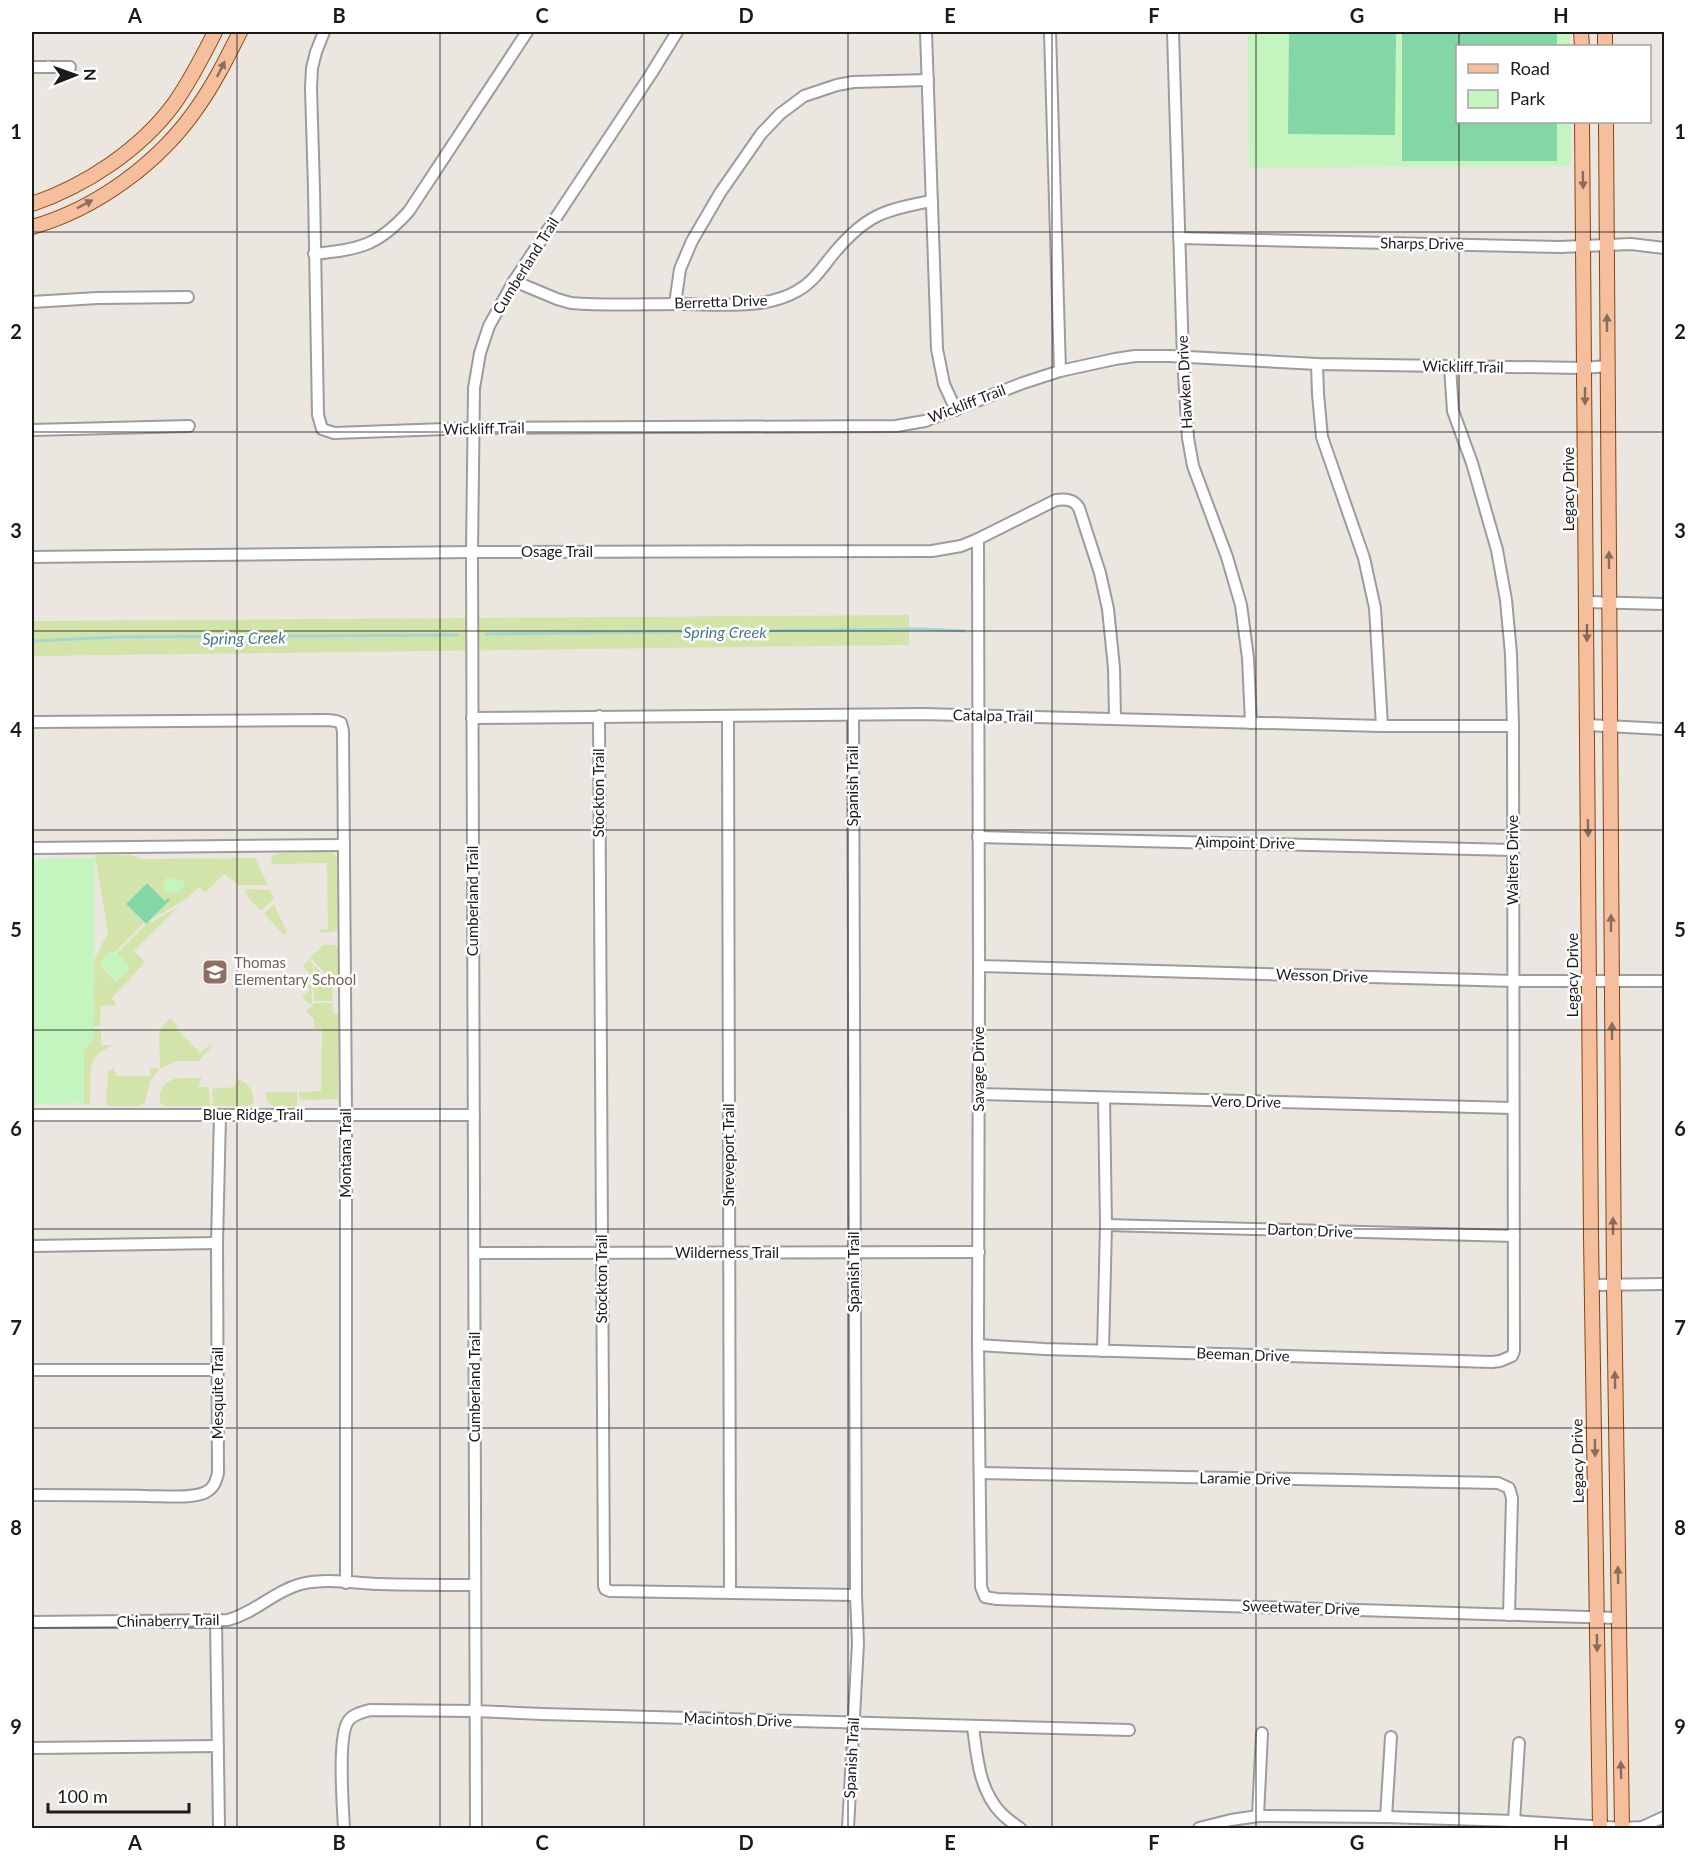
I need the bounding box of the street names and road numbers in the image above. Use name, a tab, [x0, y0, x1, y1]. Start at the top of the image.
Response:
street label: Cumberland Trail	[488, 214, 562, 317]
street label: Sharps Drive	[1380, 233, 1464, 253]
street label: Berretta Drive	[674, 290, 768, 312]
street label: Hawken Drive	[1173, 335, 1195, 429]
street label: Wickliff Trail	[1422, 356, 1504, 376]
street label: Wickliff Trail	[925, 380, 1008, 426]
street label: Wickliff Trail	[443, 418, 525, 438]
street label: Legacy Drive	[1559, 447, 1577, 531]
street label: Osage Trail	[521, 542, 593, 560]
street label: Catalpa Trail	[953, 705, 1033, 725]
street label: Spanish Trail	[843, 745, 861, 827]
street label: Stockton Trail	[589, 748, 607, 838]
street label: Walters Drive	[1503, 815, 1521, 905]
street label: Aimpoint Drive	[1195, 832, 1295, 852]
street label: Cumberland Trail	[463, 846, 481, 956]
street label: Legacy Drive	[1563, 933, 1581, 1017]
street label: Wesson Drive	[1276, 964, 1368, 986]
street label: Savage Drive	[969, 1026, 987, 1112]
street label: Vero Drive	[1211, 1091, 1281, 1111]
street label: Shreveport Trail	[719, 1103, 737, 1207]
street label: Blue Ridge Trail	[203, 1105, 303, 1123]
street label: Montana Trail	[336, 1108, 354, 1198]
street label: Darton Drive	[1267, 1220, 1353, 1240]
street label: Spanish Trail	[844, 1231, 862, 1313]
street label: Stockton Trail	[592, 1234, 610, 1324]
street label: Wilderness Trail	[675, 1243, 779, 1261]
street label: Cumberland Trail	[465, 1332, 483, 1442]
street label: Beeman Drive	[1196, 1343, 1290, 1365]
street label: Mesquite Trail	[208, 1347, 226, 1439]
street label: Legacy Drive	[1567, 1419, 1587, 1503]
street label: Laramie Drive	[1199, 1468, 1291, 1488]
street label: Sweetwater Drive	[1242, 1596, 1360, 1618]
street label: Chinaberry Trail	[116, 1610, 220, 1630]
street label: Macintosh Drive	[684, 1708, 793, 1730]
street label: Spanish Trail	[840, 1717, 862, 1799]

